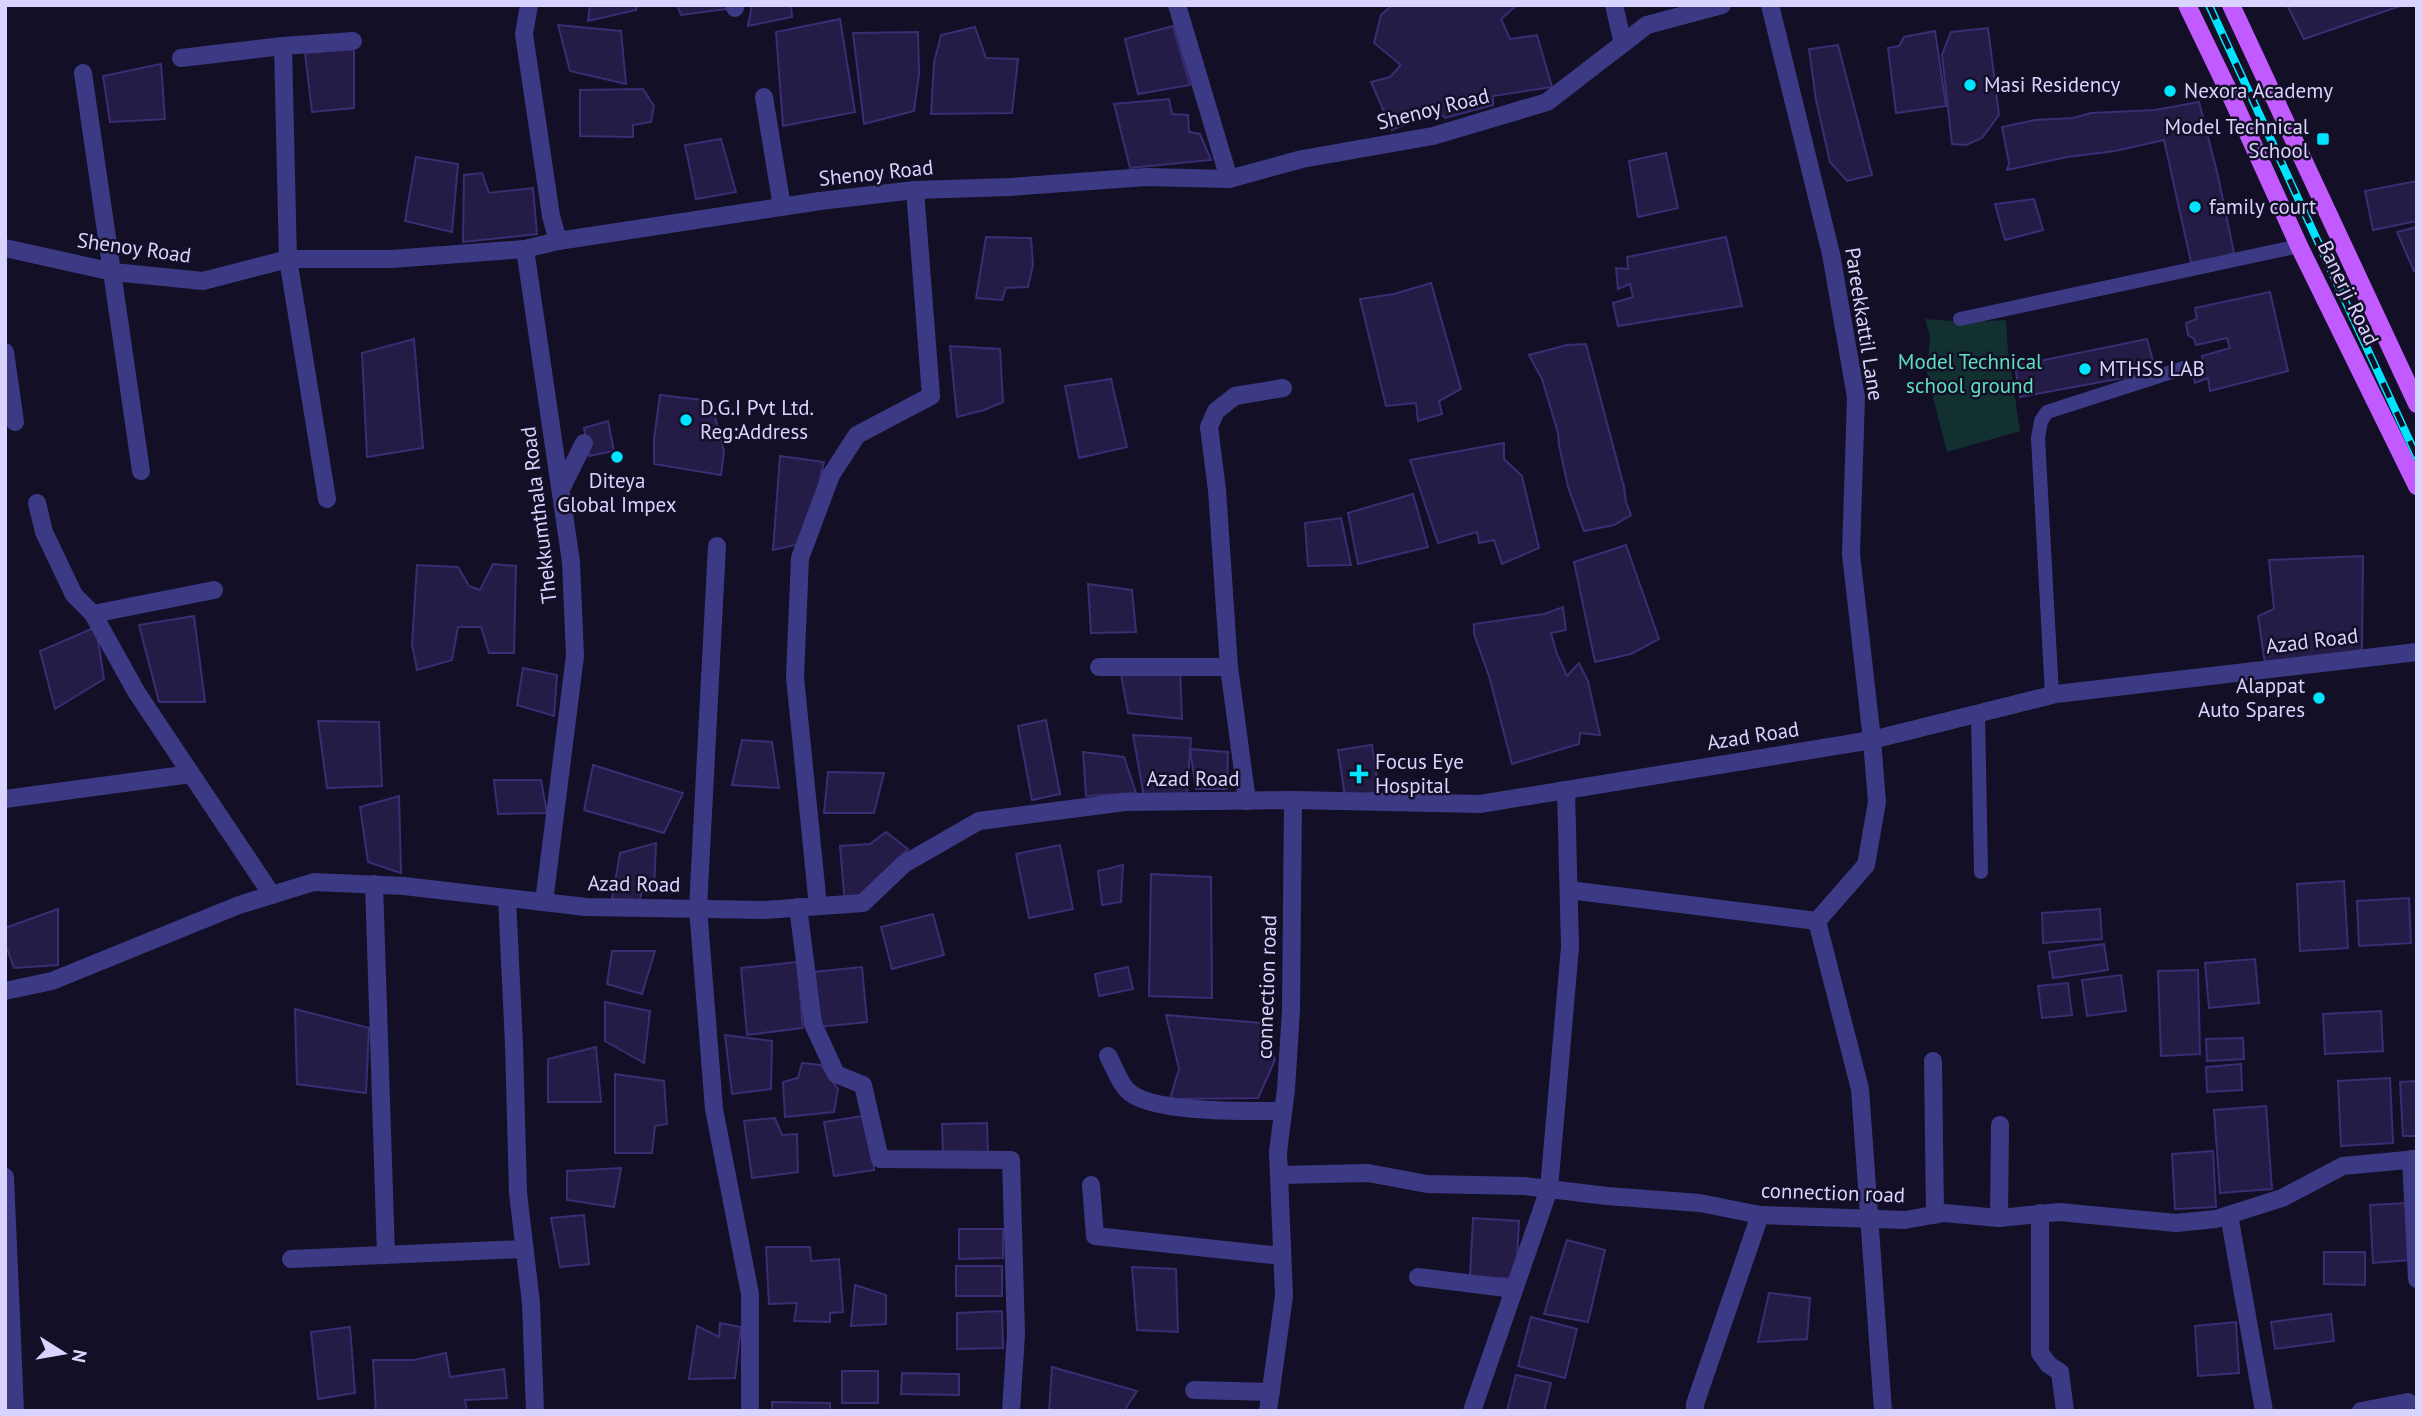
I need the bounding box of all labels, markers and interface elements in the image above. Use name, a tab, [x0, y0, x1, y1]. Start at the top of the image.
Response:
place label: Masi Residency	[1984, 71, 2120, 98]
marker: Masi Residency	[1962, 77, 1978, 93]
place label: Nexora Academy	[2184, 77, 2333, 104]
street label: Shenoy Road	[1374, 82, 1492, 136]
marker: Nexora Academy	[2162, 83, 2178, 99]
place label: Model Technical School	[2165, 113, 2309, 164]
marker: Model Technical School	[2315, 131, 2331, 147]
street label: Shenoy Road	[817, 153, 934, 192]
place label: family court	[2209, 193, 2316, 220]
marker: family court	[2187, 199, 2203, 215]
street label: Shenoy Road	[75, 226, 193, 269]
street label: Banerji Road	[2311, 236, 2385, 350]
street label: Pareekkattil Lane	[1839, 245, 1890, 402]
park label: Model Technical school ground	[1898, 348, 2042, 399]
place label: MTHSS LAB	[2099, 355, 2205, 382]
marker: MTHSS LAB	[2077, 361, 2093, 377]
place label: D.G.I Pvt Ltd. Reg:Address	[700, 394, 814, 445]
marker: D.G.I Pvt Ltd. Reg:Address	[678, 412, 694, 428]
street label: Thekkumthala Road	[514, 425, 563, 605]
marker: Diteya Global Impex	[609, 449, 625, 465]
place label: Diteya Global Impex	[557, 467, 677, 518]
street label: Azad Road	[2264, 621, 2360, 660]
place label: Alappat Auto Spares	[2198, 672, 2305, 723]
marker: Alappat Auto Spares	[2311, 690, 2327, 706]
street label: Azad Road	[1705, 715, 1801, 756]
place label: Focus Eye Hospital	[1375, 748, 1464, 799]
marker: Focus Eye Hospital	[1349, 764, 1369, 784]
street label: Azad Road	[1147, 765, 1240, 792]
street label: Azad Road	[587, 869, 681, 898]
street label: connection road	[1250, 914, 1283, 1060]
street label: connection road	[1760, 1176, 1906, 1209]
north arrow	[28, 1318, 98, 1388]
text: N	[67, 1348, 93, 1365]

